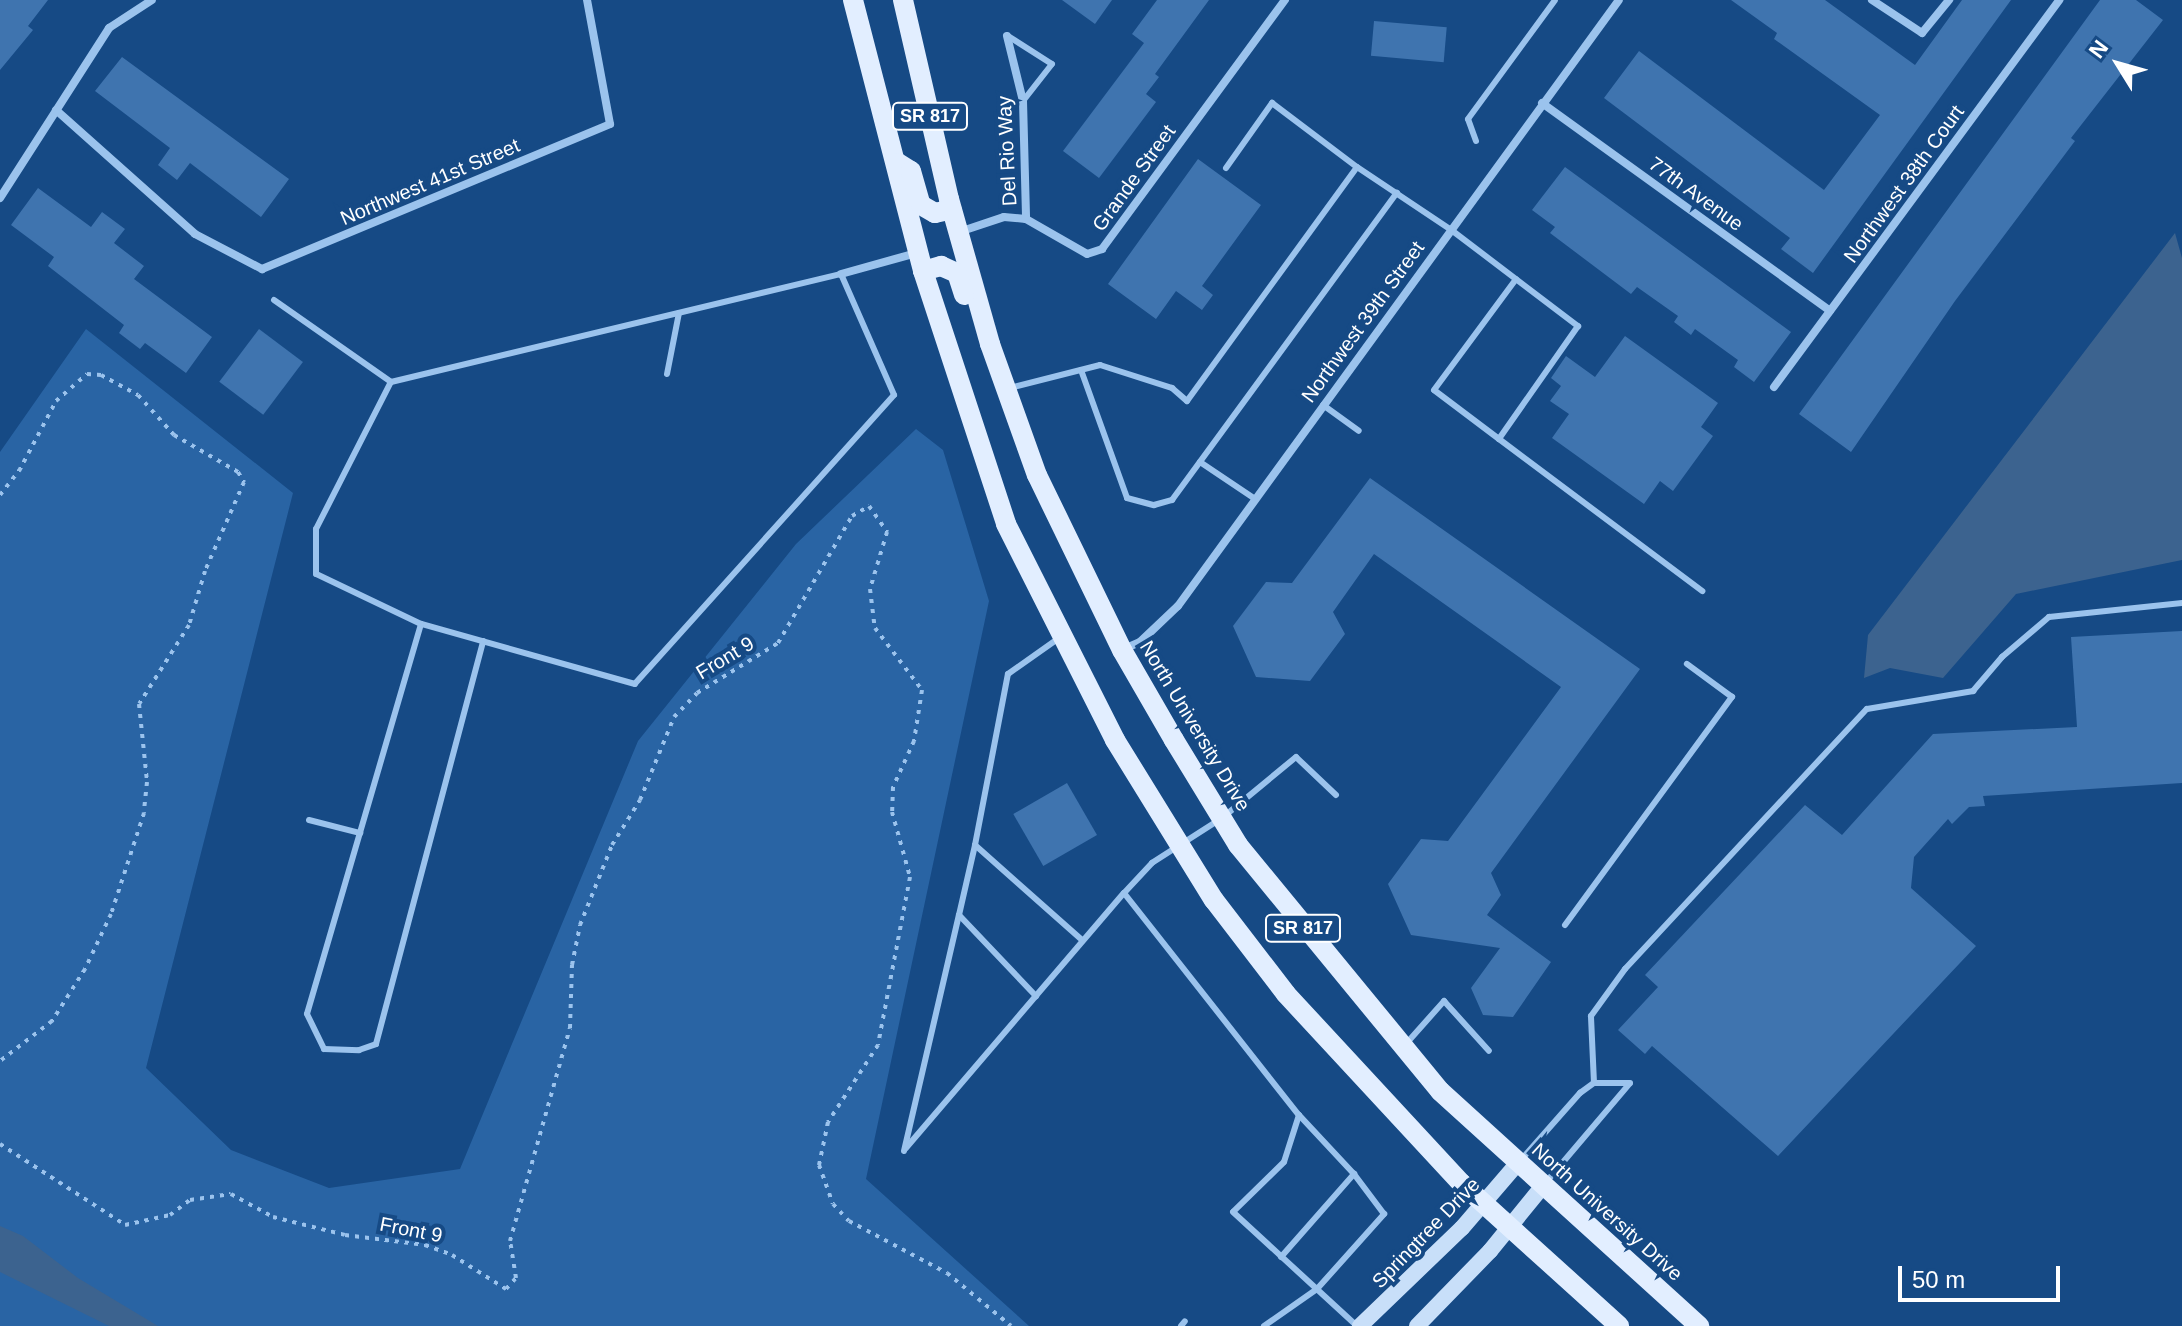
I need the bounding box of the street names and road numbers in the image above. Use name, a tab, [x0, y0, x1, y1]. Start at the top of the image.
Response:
street label: Del Rio Way	[992, 95, 1022, 207]
street label: Northwest 38th Court	[1839, 101, 1969, 267]
road number: SR 817	[890, 102, 970, 130]
street label: Grande Street	[1087, 120, 1181, 236]
street label: Northwest 41st Street	[337, 133, 523, 231]
street label: 77th Avenue	[1644, 151, 1748, 237]
street label: Northwest 39th Street	[1296, 237, 1430, 407]
street label: Front 9	[692, 631, 758, 685]
street label: North University Drive	[1135, 636, 1255, 816]
road number: SR 817	[1263, 914, 1343, 942]
street label: North University Drive	[1527, 1138, 1687, 1286]
street label: Springtree Drive	[1367, 1173, 1485, 1293]
street label: Front 9	[378, 1212, 444, 1248]

